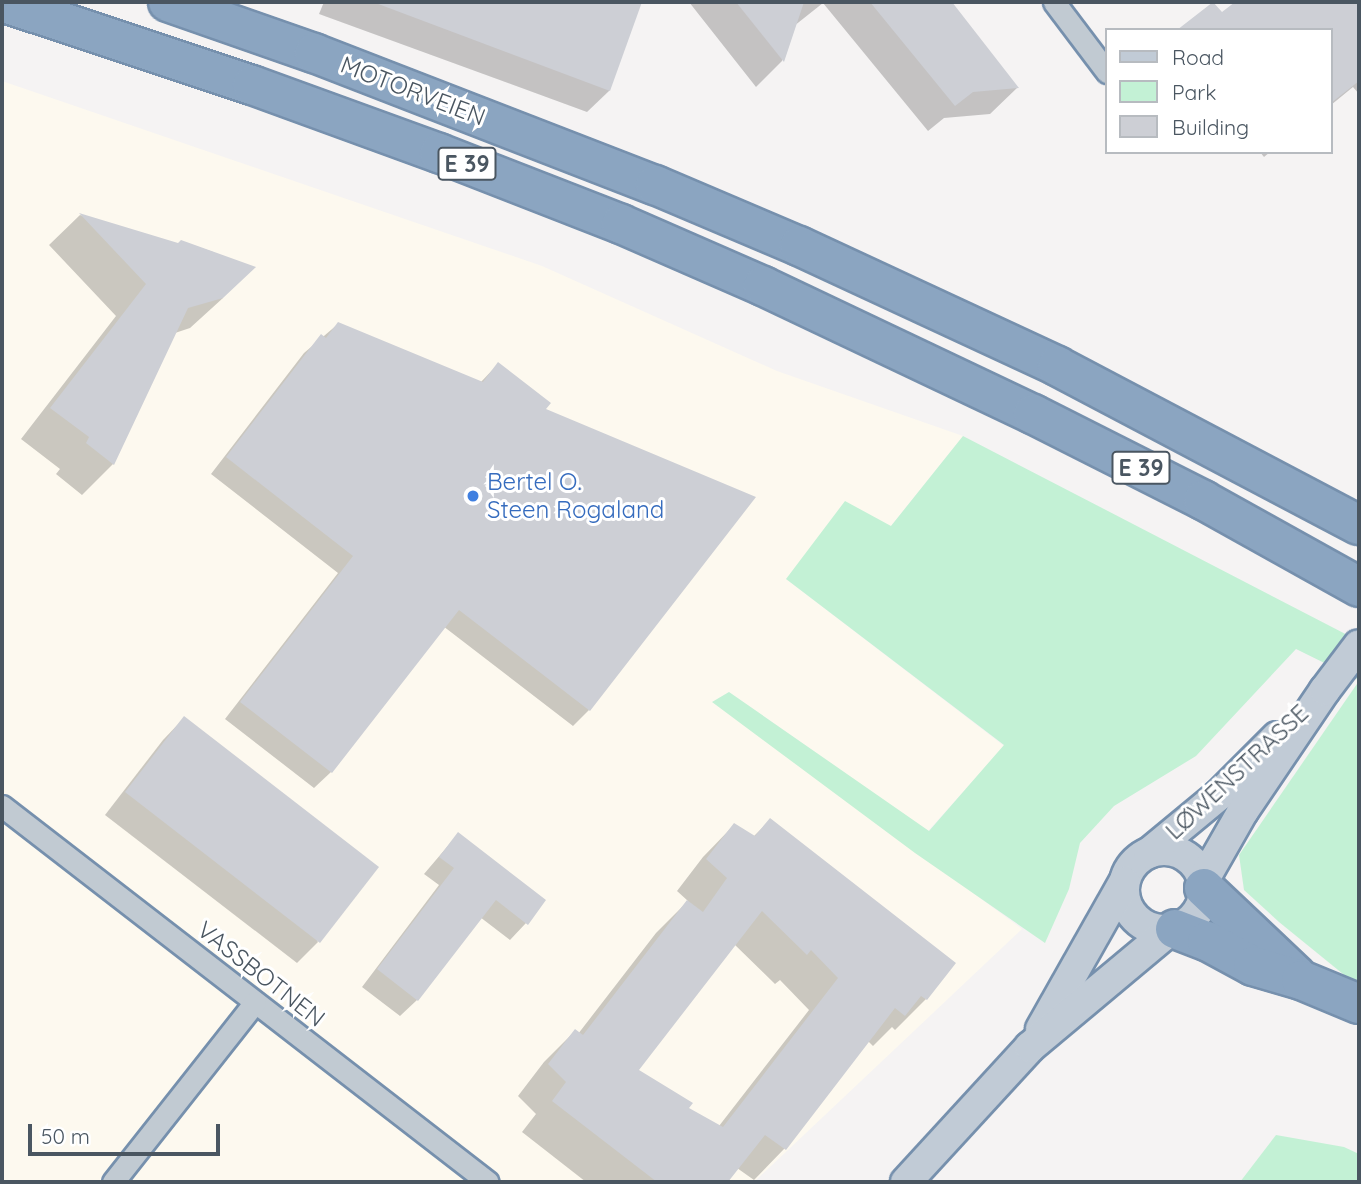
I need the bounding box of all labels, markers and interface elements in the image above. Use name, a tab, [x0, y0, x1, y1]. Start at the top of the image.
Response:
legend	[1106, 28, 1333, 154]
text: Road	[1172, 44, 1224, 70]
street label: MOTORVEIEN	[337, 50, 489, 132]
text: Park	[1172, 79, 1216, 105]
text: Building	[1172, 114, 1249, 140]
road number: E 39	[437, 144, 497, 183]
road number: E 39	[1111, 448, 1171, 488]
place label: Bertel O. Steen Rogaland	[487, 468, 664, 524]
marker: Bertel O. Steen Rogaland	[465, 488, 481, 504]
street label: LØWENSTRASSE	[1160, 698, 1314, 846]
street label: VASSBOTNEN	[191, 915, 331, 1033]
scale bar	[32, 1110, 224, 1154]
text: 50 m	[41, 1123, 90, 1149]

